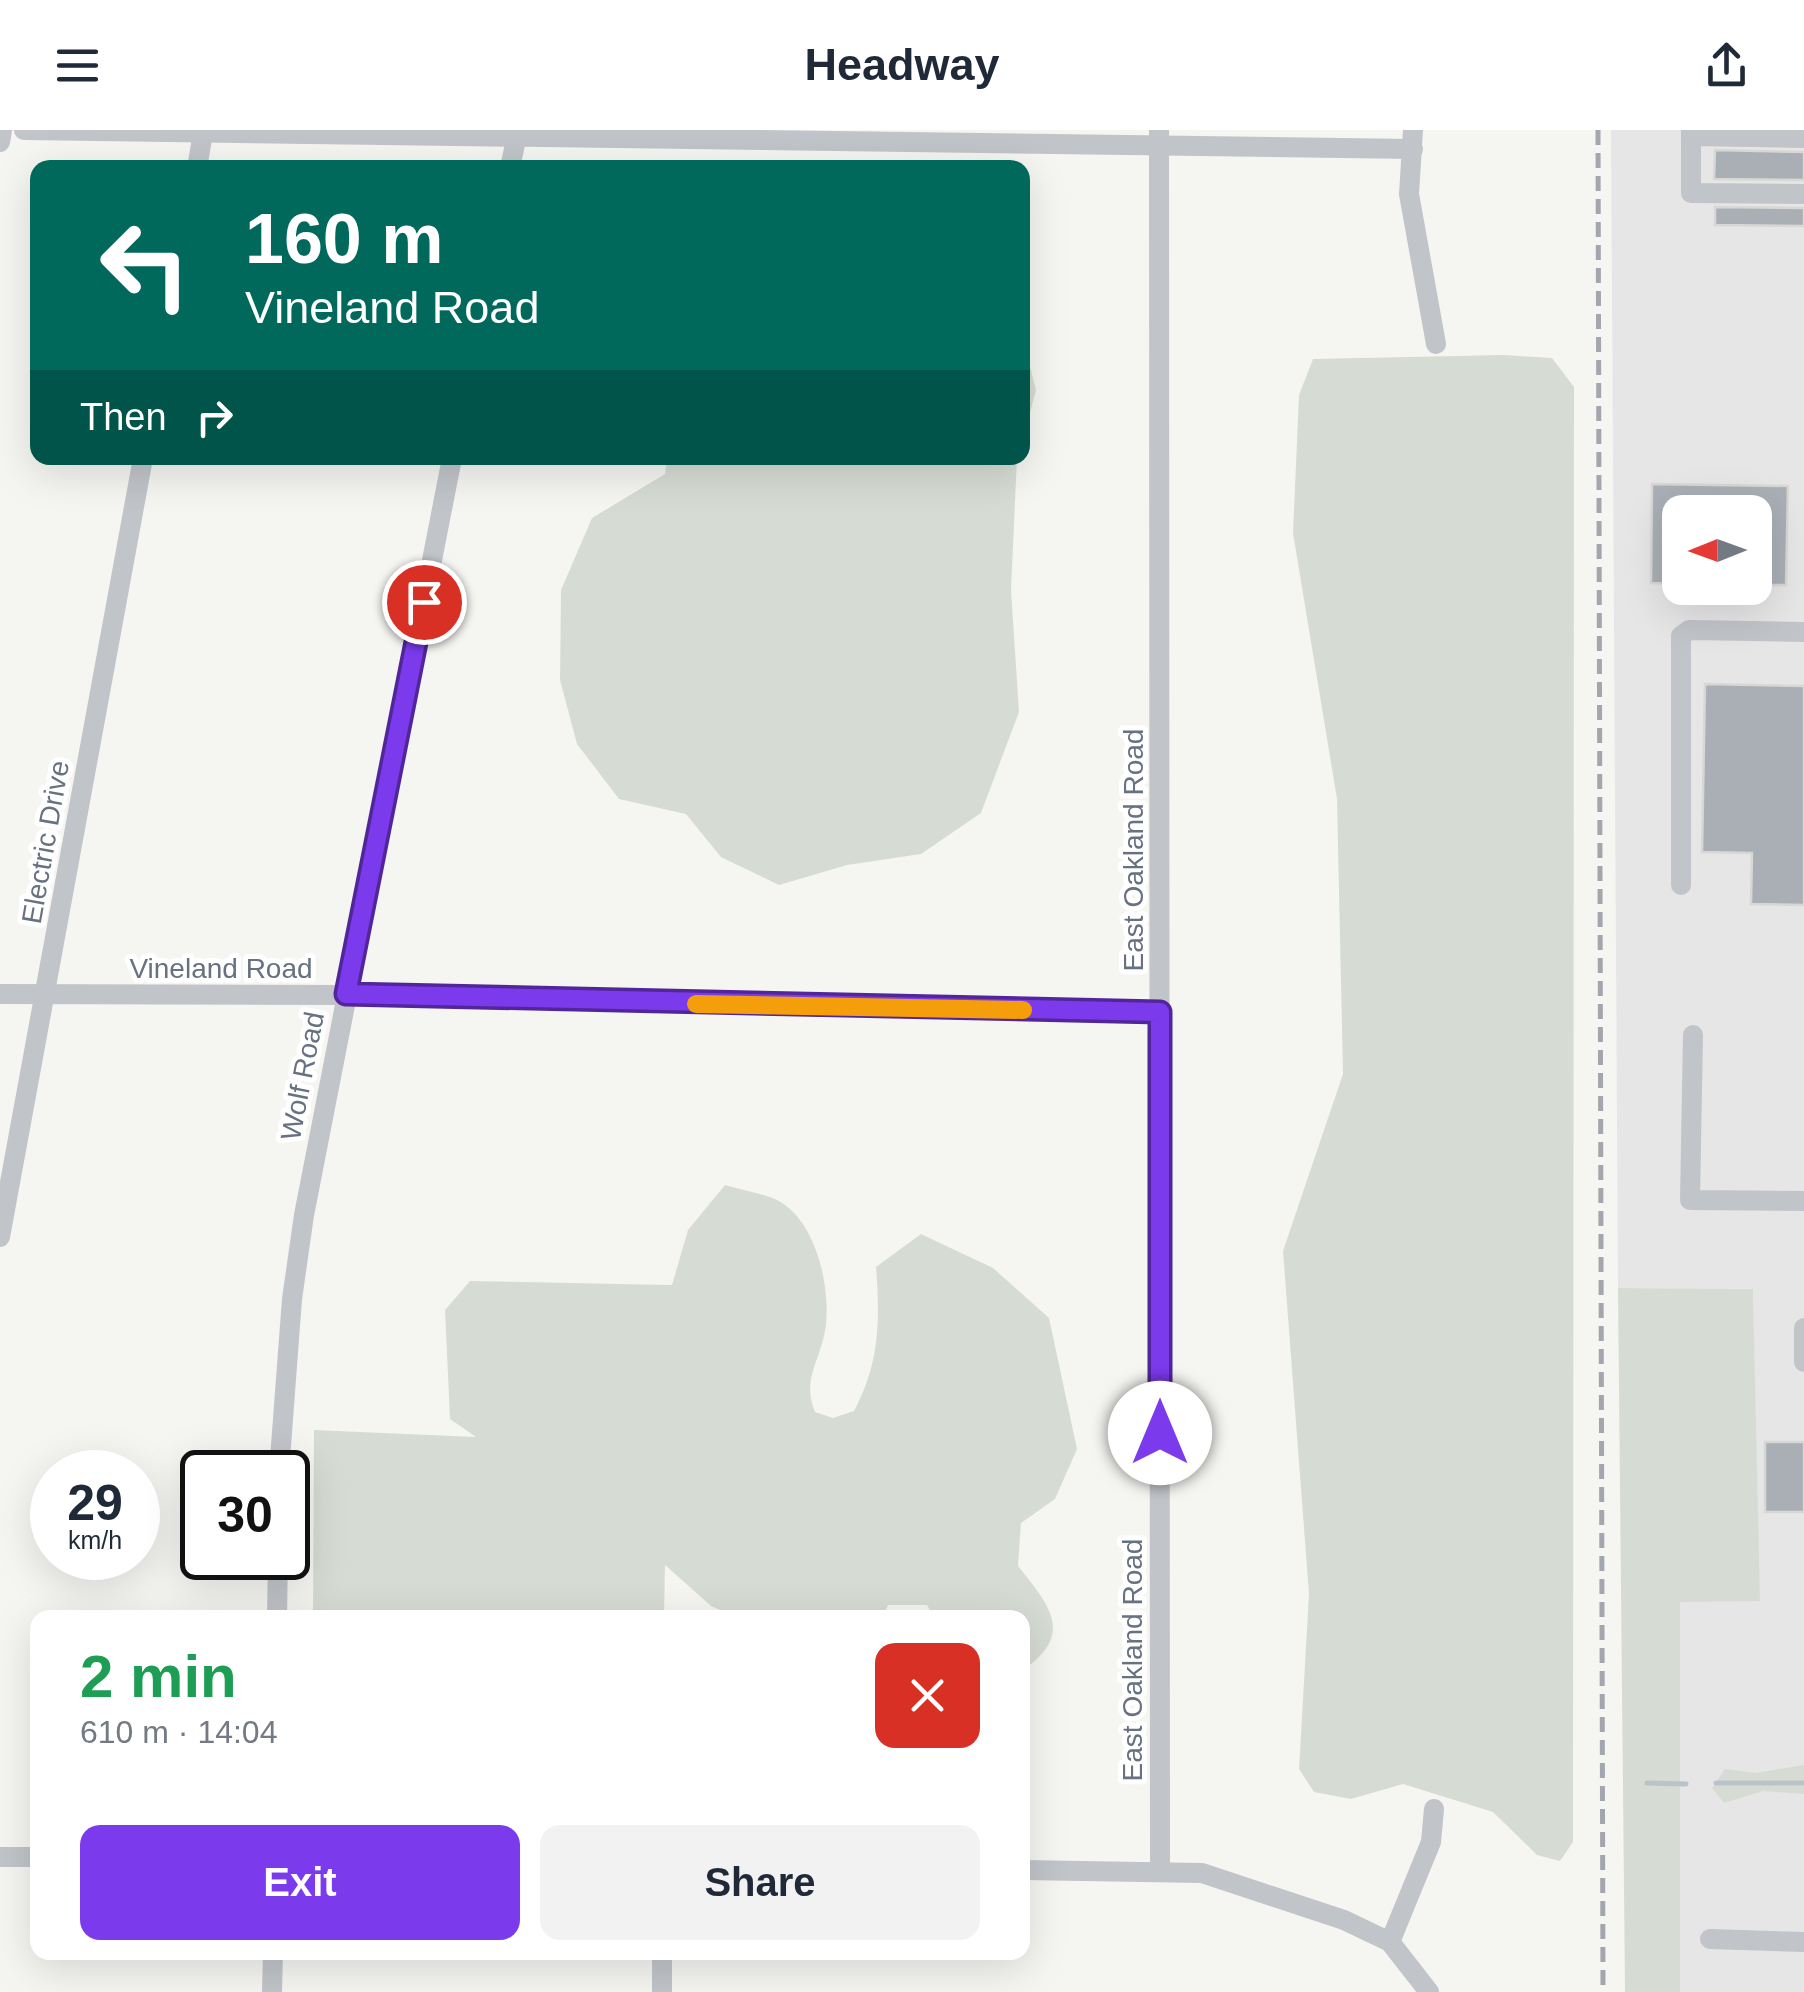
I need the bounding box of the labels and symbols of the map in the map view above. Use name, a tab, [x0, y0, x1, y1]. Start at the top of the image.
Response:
north arrow	[1662, 495, 1772, 605]
pin	[382, 560, 467, 645]
street label: East Oakland Road	[1118, 729, 1149, 971]
street label: Electric Drive	[16, 758, 75, 926]
street label: Vineland Road	[129, 953, 313, 984]
street label: Wolf Road	[275, 1009, 330, 1143]
position arrow	[1108, 1381, 1212, 1485]
speed limit sign: 30	[180, 1450, 310, 1580]
street label: East Oakland Road	[1117, 1539, 1148, 1781]

